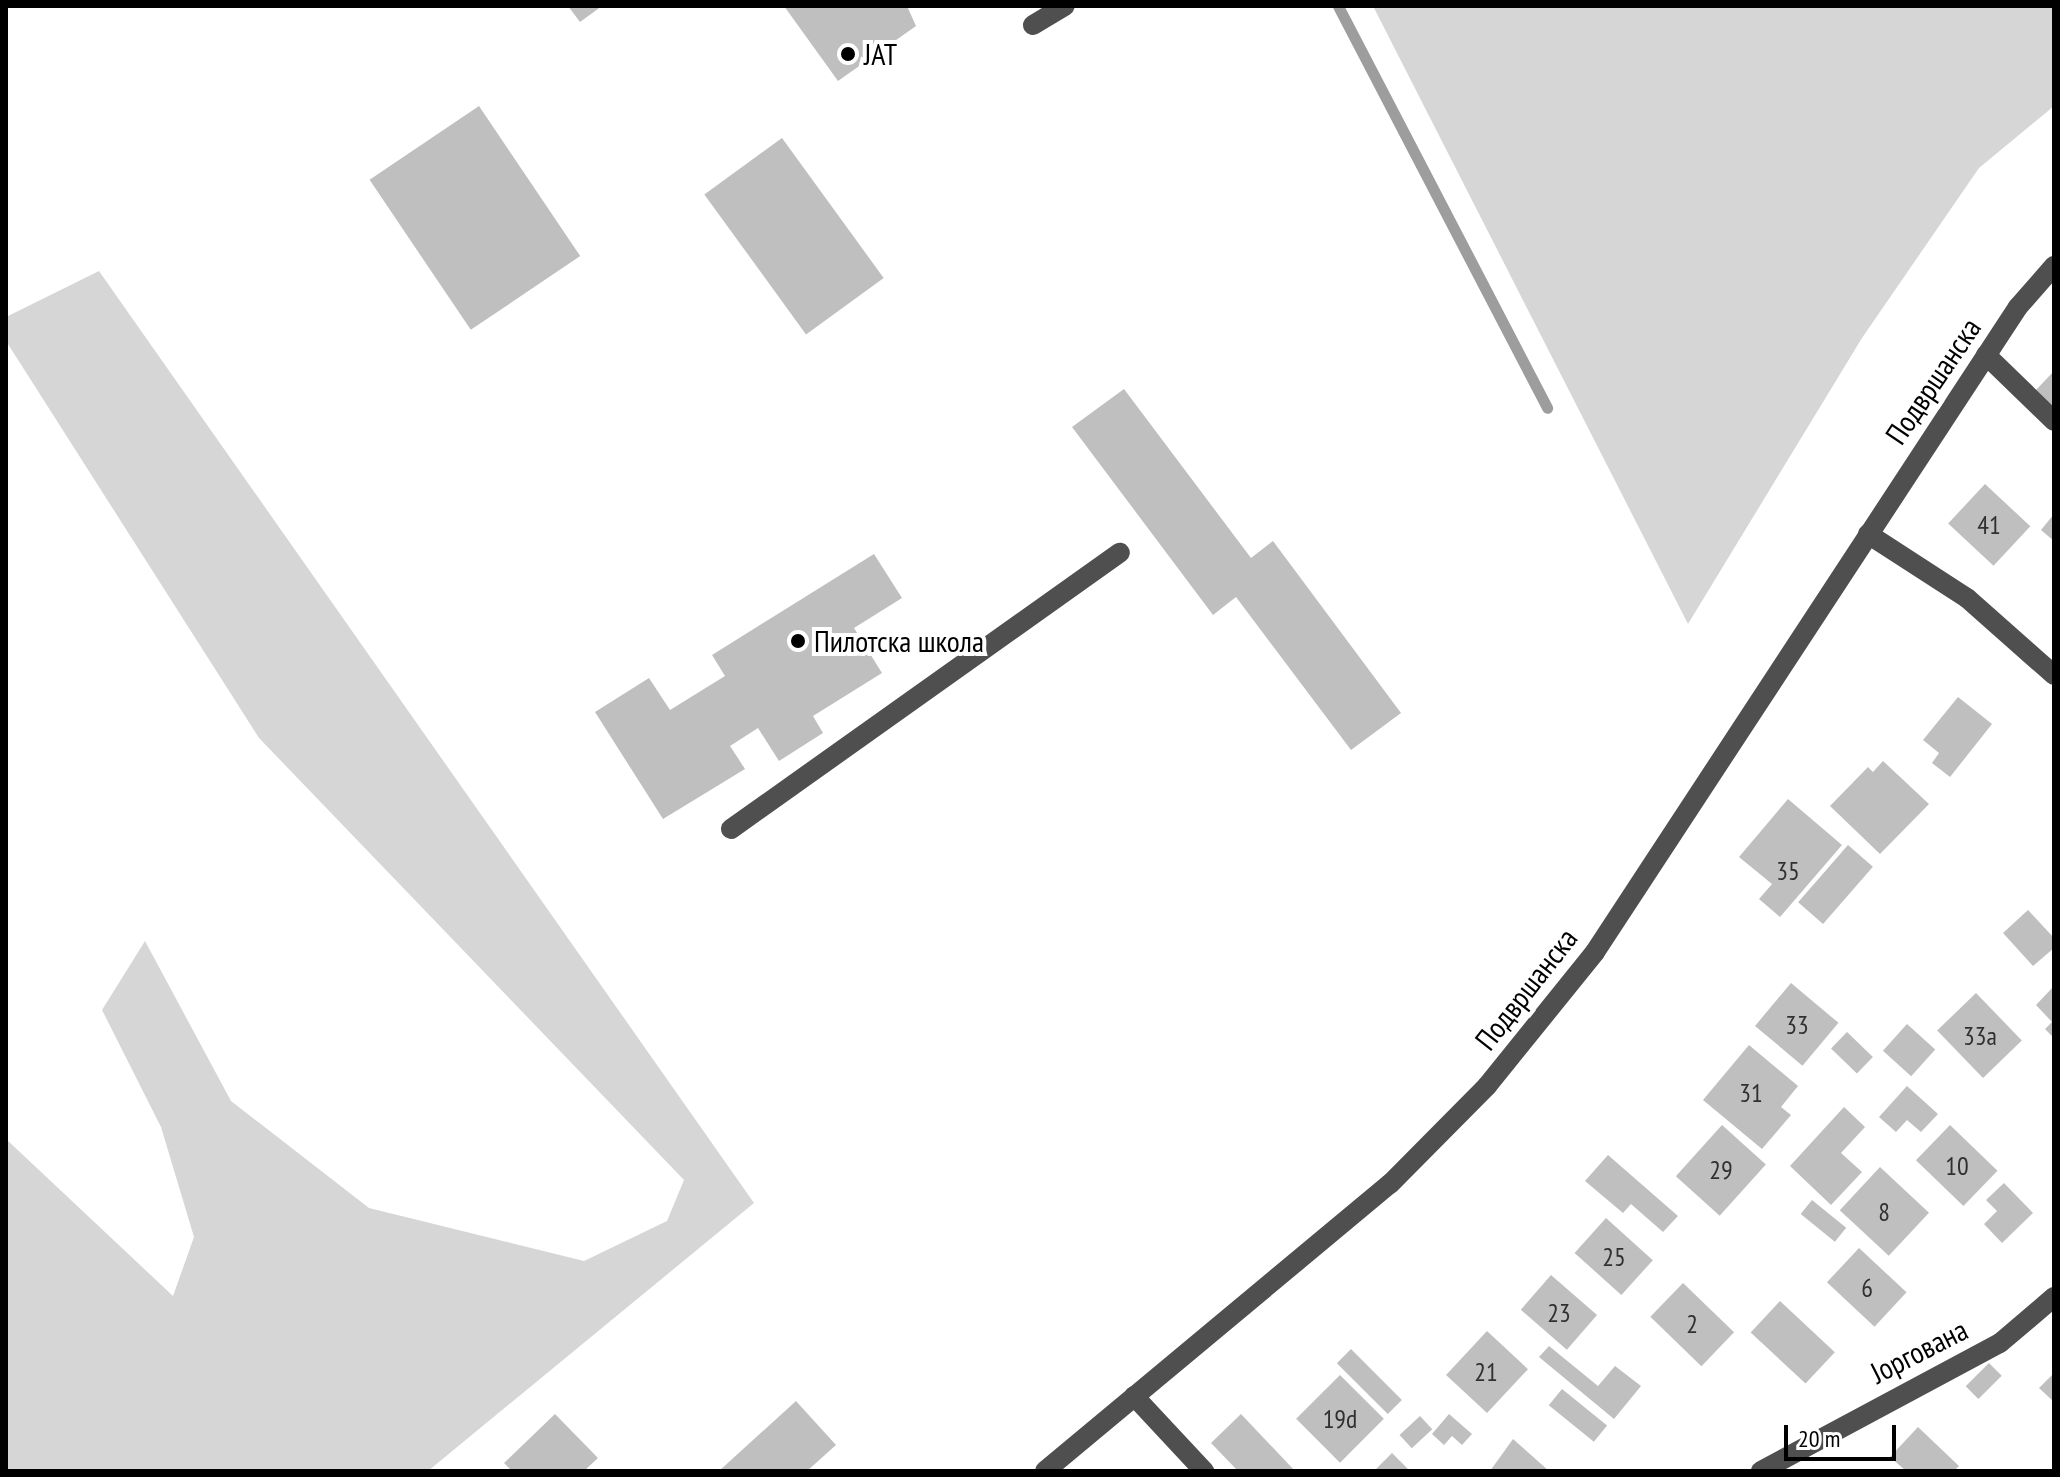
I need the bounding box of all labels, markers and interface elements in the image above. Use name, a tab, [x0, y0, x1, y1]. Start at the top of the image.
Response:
place label: ЈАТ	[864, 36, 897, 72]
marker: ЈАТ	[839, 45, 857, 63]
street label: Подвршанска	[1878, 311, 1988, 451]
house number: 41	[1977, 509, 2001, 541]
place label: Пилотска школа	[814, 623, 984, 659]
marker: Пилотска школа	[789, 632, 807, 650]
house number: 35	[1776, 855, 1800, 887]
street label: Подвршанска	[1467, 921, 1585, 1057]
house number: 33	[1785, 1009, 1809, 1041]
house number: 33a	[1963, 1020, 1997, 1052]
house number: 31	[1739, 1077, 1763, 1109]
house number: 10	[1945, 1150, 1969, 1182]
house number: 29	[1709, 1154, 1733, 1186]
house number: 8	[1878, 1196, 1890, 1228]
house number: 25	[1602, 1241, 1626, 1273]
house number: 6	[1861, 1272, 1873, 1304]
house number: 23	[1547, 1297, 1571, 1329]
house number: 2	[1686, 1308, 1698, 1340]
street label: Јоргована	[1865, 1311, 1973, 1391]
house number: 21	[1474, 1356, 1498, 1388]
house number: 19d	[1323, 1403, 1357, 1435]
scale bar	[1788, 1409, 1900, 1459]
text: 20 m	[1798, 1423, 1840, 1454]

